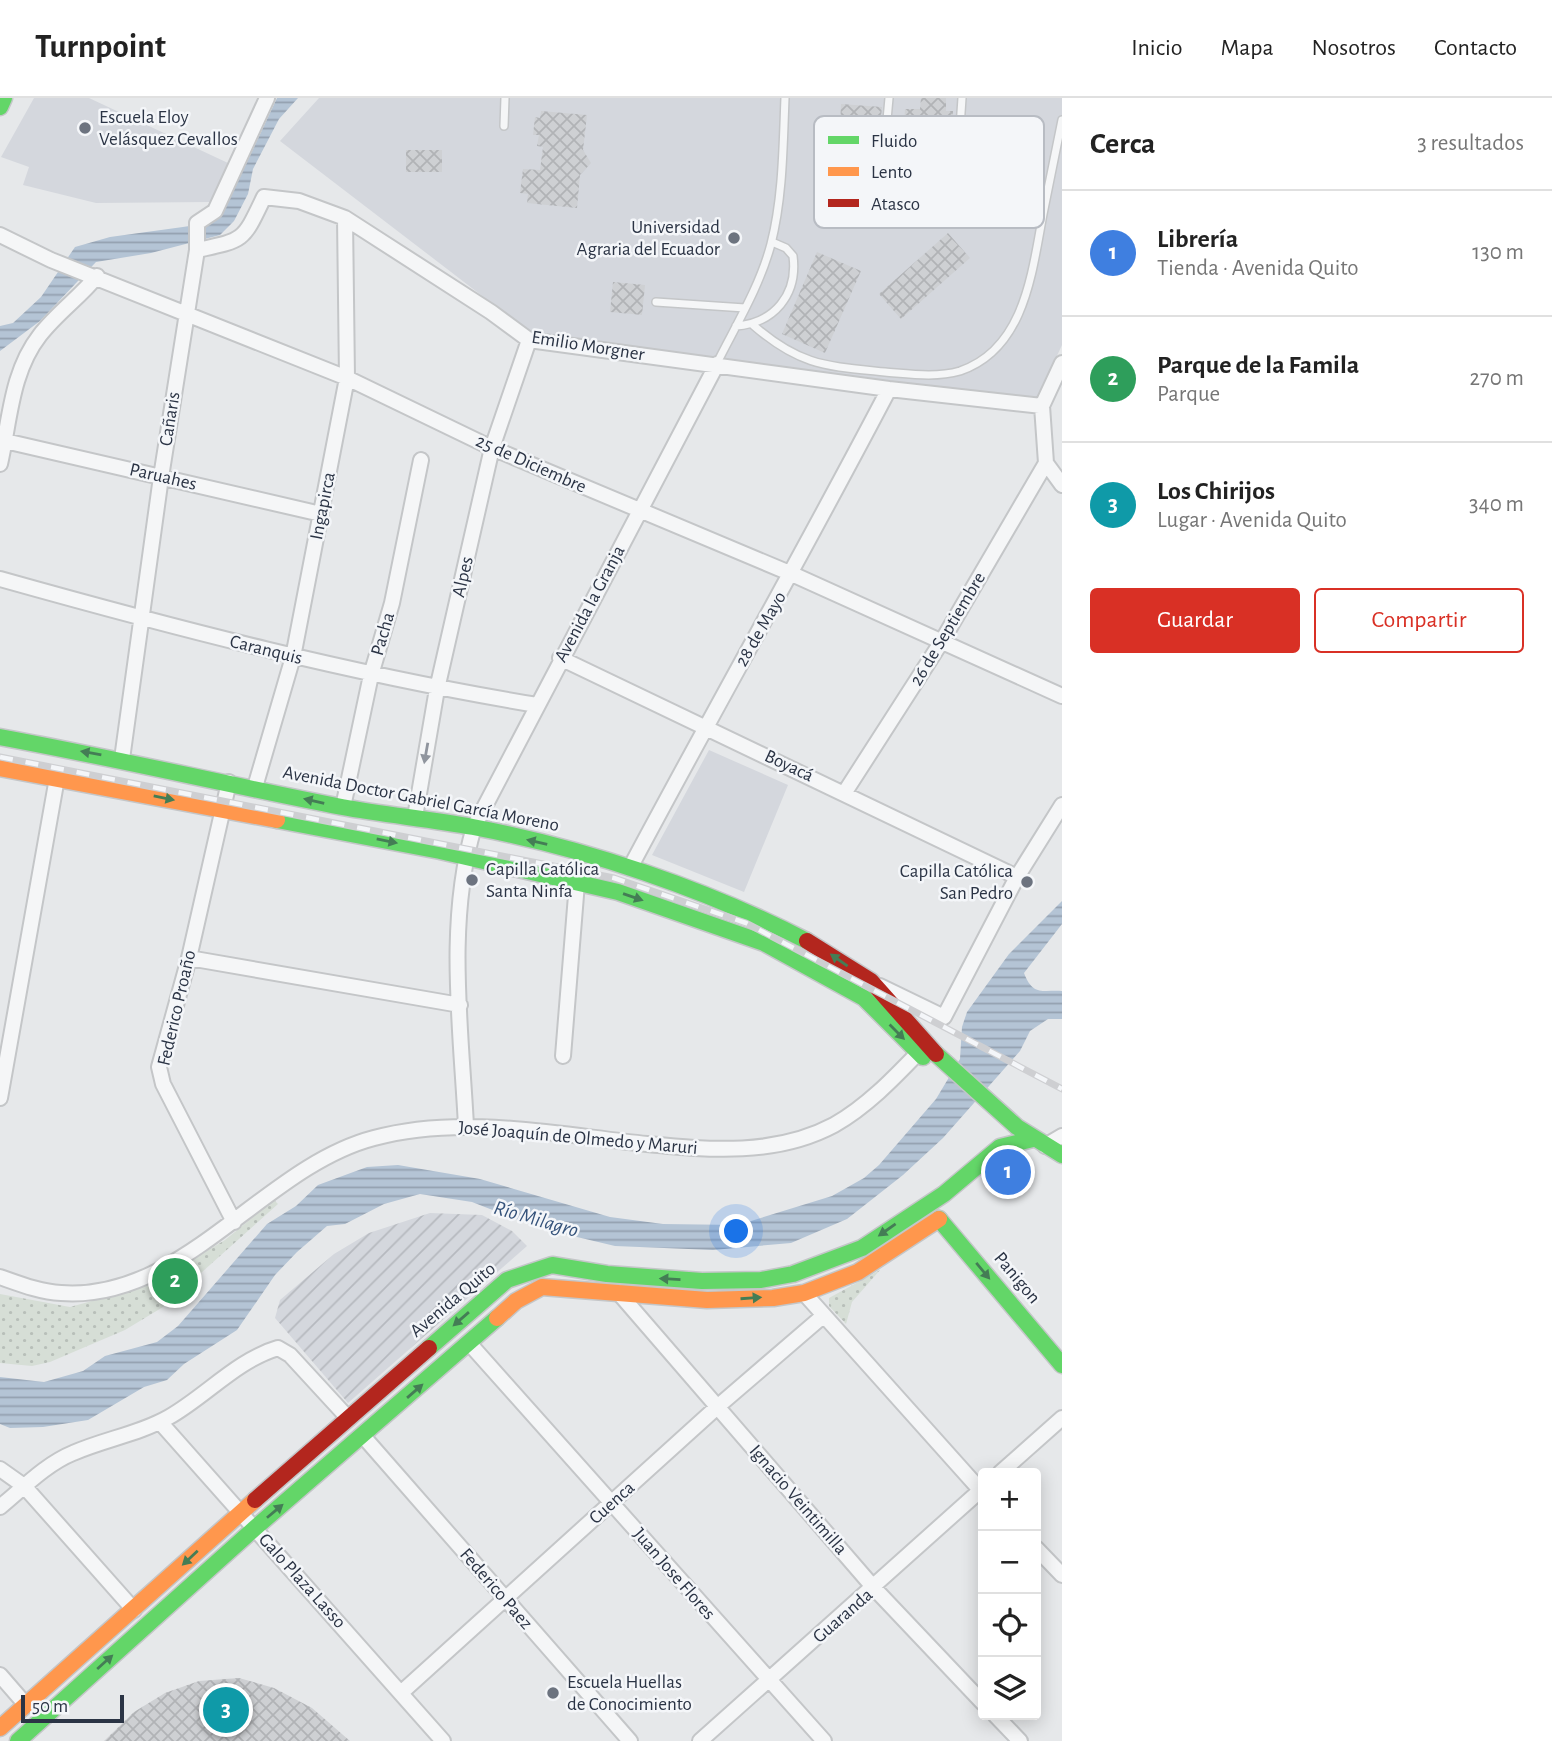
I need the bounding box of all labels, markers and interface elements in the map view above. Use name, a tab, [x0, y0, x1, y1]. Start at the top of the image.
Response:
text: Turnpoint	[35, 31, 166, 64]
text: Inicio	[1131, 36, 1182, 60]
text: Mapa	[1220, 36, 1274, 60]
text: Nosotros	[1312, 36, 1396, 60]
text: Contacto	[1434, 36, 1517, 60]
place label: Escuela Eloy Velásquez Cevallos	[99, 108, 238, 149]
legend	[814, 116, 1044, 228]
marker: Escuela Eloy Velásquez Cevallos	[77, 120, 93, 136]
text: Cerca	[1090, 129, 1155, 159]
text: Fluido	[871, 132, 917, 151]
text: 3 resultados	[1417, 132, 1524, 155]
text: Lento	[871, 163, 912, 182]
text: Atasco	[871, 195, 920, 214]
place label: Universidad Agraria del Ecuador	[577, 218, 720, 259]
text: Librería	[1157, 226, 1238, 252]
marker: Universidad Agraria del Ecuador	[726, 230, 742, 246]
text: 1	[1109, 241, 1117, 264]
text: 130 m	[1472, 241, 1524, 264]
text: Tienda · Avenida Quito	[1157, 257, 1359, 280]
street label: Emilio Morgner	[530, 328, 646, 364]
text: Parque de la Famila	[1157, 352, 1359, 378]
text: 2	[1108, 367, 1118, 390]
text: 270 m	[1470, 367, 1524, 390]
text: Parque	[1157, 383, 1220, 406]
street label: Cañaris	[156, 391, 184, 447]
street label: 25 de Diciembre	[473, 431, 589, 497]
street label: Paruahes	[128, 460, 198, 494]
street label: Ingapirca	[307, 470, 339, 542]
text: Los Chirijos	[1157, 478, 1275, 504]
text: 3	[1108, 493, 1118, 516]
text: 340 m	[1469, 493, 1524, 516]
text: Lugar · Avenida Quito	[1157, 509, 1347, 532]
street label: Avenida la Granja	[551, 542, 629, 665]
street label: Alpes	[449, 555, 477, 599]
street label: 26 de Septiembre	[907, 569, 989, 689]
street label: 28 de Mayo	[732, 588, 790, 670]
button: Guardar	[1090, 588, 1300, 653]
button: Compartir	[1314, 588, 1524, 653]
street label: Pacha	[368, 610, 398, 658]
street label: Caranquis	[228, 632, 304, 668]
one-way arrow	[420, 742, 431, 764]
street label: Boyacá	[762, 746, 817, 786]
one-way arrow	[80, 747, 102, 758]
street label: Avenida Doctor Gabriel García Moreno	[281, 763, 561, 835]
one-way arrow	[153, 793, 175, 804]
one-way arrow	[303, 795, 325, 806]
one-way arrow	[376, 836, 398, 847]
one-way arrow	[526, 836, 548, 847]
place label: Capilla Católica Santa Ninfa	[486, 860, 599, 901]
place label: Capilla Católica San Pedro	[900, 862, 1013, 903]
marker: Capilla Católica Santa Ninfa	[464, 872, 480, 888]
marker: Capilla Católica San Pedro	[1019, 874, 1035, 890]
one-way arrow	[622, 892, 643, 903]
street label: Federico Proaño	[154, 948, 200, 1068]
one-way arrow	[830, 953, 848, 967]
one-way arrow	[889, 1023, 905, 1040]
street label: José Joaquín de Olmedo y Maruri	[458, 1118, 698, 1158]
pin: 1	[985, 1146, 1031, 1198]
water label: Río Milagro	[491, 1197, 581, 1241]
your location	[719, 1214, 753, 1248]
one-way arrow	[878, 1223, 896, 1237]
street label: Panigon	[990, 1249, 1044, 1307]
pin: 2	[152, 1255, 198, 1307]
street label: Avenida Quito	[407, 1259, 499, 1341]
one-way arrow	[975, 1262, 990, 1279]
one-way arrow	[659, 1274, 681, 1285]
one-way arrow	[740, 1293, 762, 1304]
one-way arrow	[452, 1311, 470, 1327]
one-way arrow	[406, 1384, 423, 1399]
street label: Ignacio Veintimilla	[745, 1442, 851, 1559]
map controls	[978, 1468, 1041, 1720]
button: +	[978, 1468, 1041, 1531]
street label: Cuenca	[586, 1478, 638, 1528]
one-way arrow	[266, 1504, 283, 1519]
street label: Juan Jose Flores	[629, 1525, 719, 1623]
street label: Galo Plaza Lasso	[255, 1530, 349, 1632]
button: −	[978, 1531, 1041, 1594]
street label: Federico Paez	[456, 1545, 536, 1633]
one-way arrow	[182, 1550, 199, 1566]
street label: Guaranda	[809, 1585, 877, 1647]
button: locate	[978, 1594, 1041, 1657]
one-way arrow	[96, 1655, 113, 1671]
button: layers	[978, 1657, 1041, 1720]
place label: Escuela Huellas de Conocimiento	[567, 1673, 692, 1714]
pin: 3	[203, 1684, 249, 1736]
marker: Escuela Huellas de Conocimiento	[545, 1685, 561, 1701]
scale bar	[21, 1692, 124, 1724]
text: 50 m	[32, 1697, 68, 1716]

